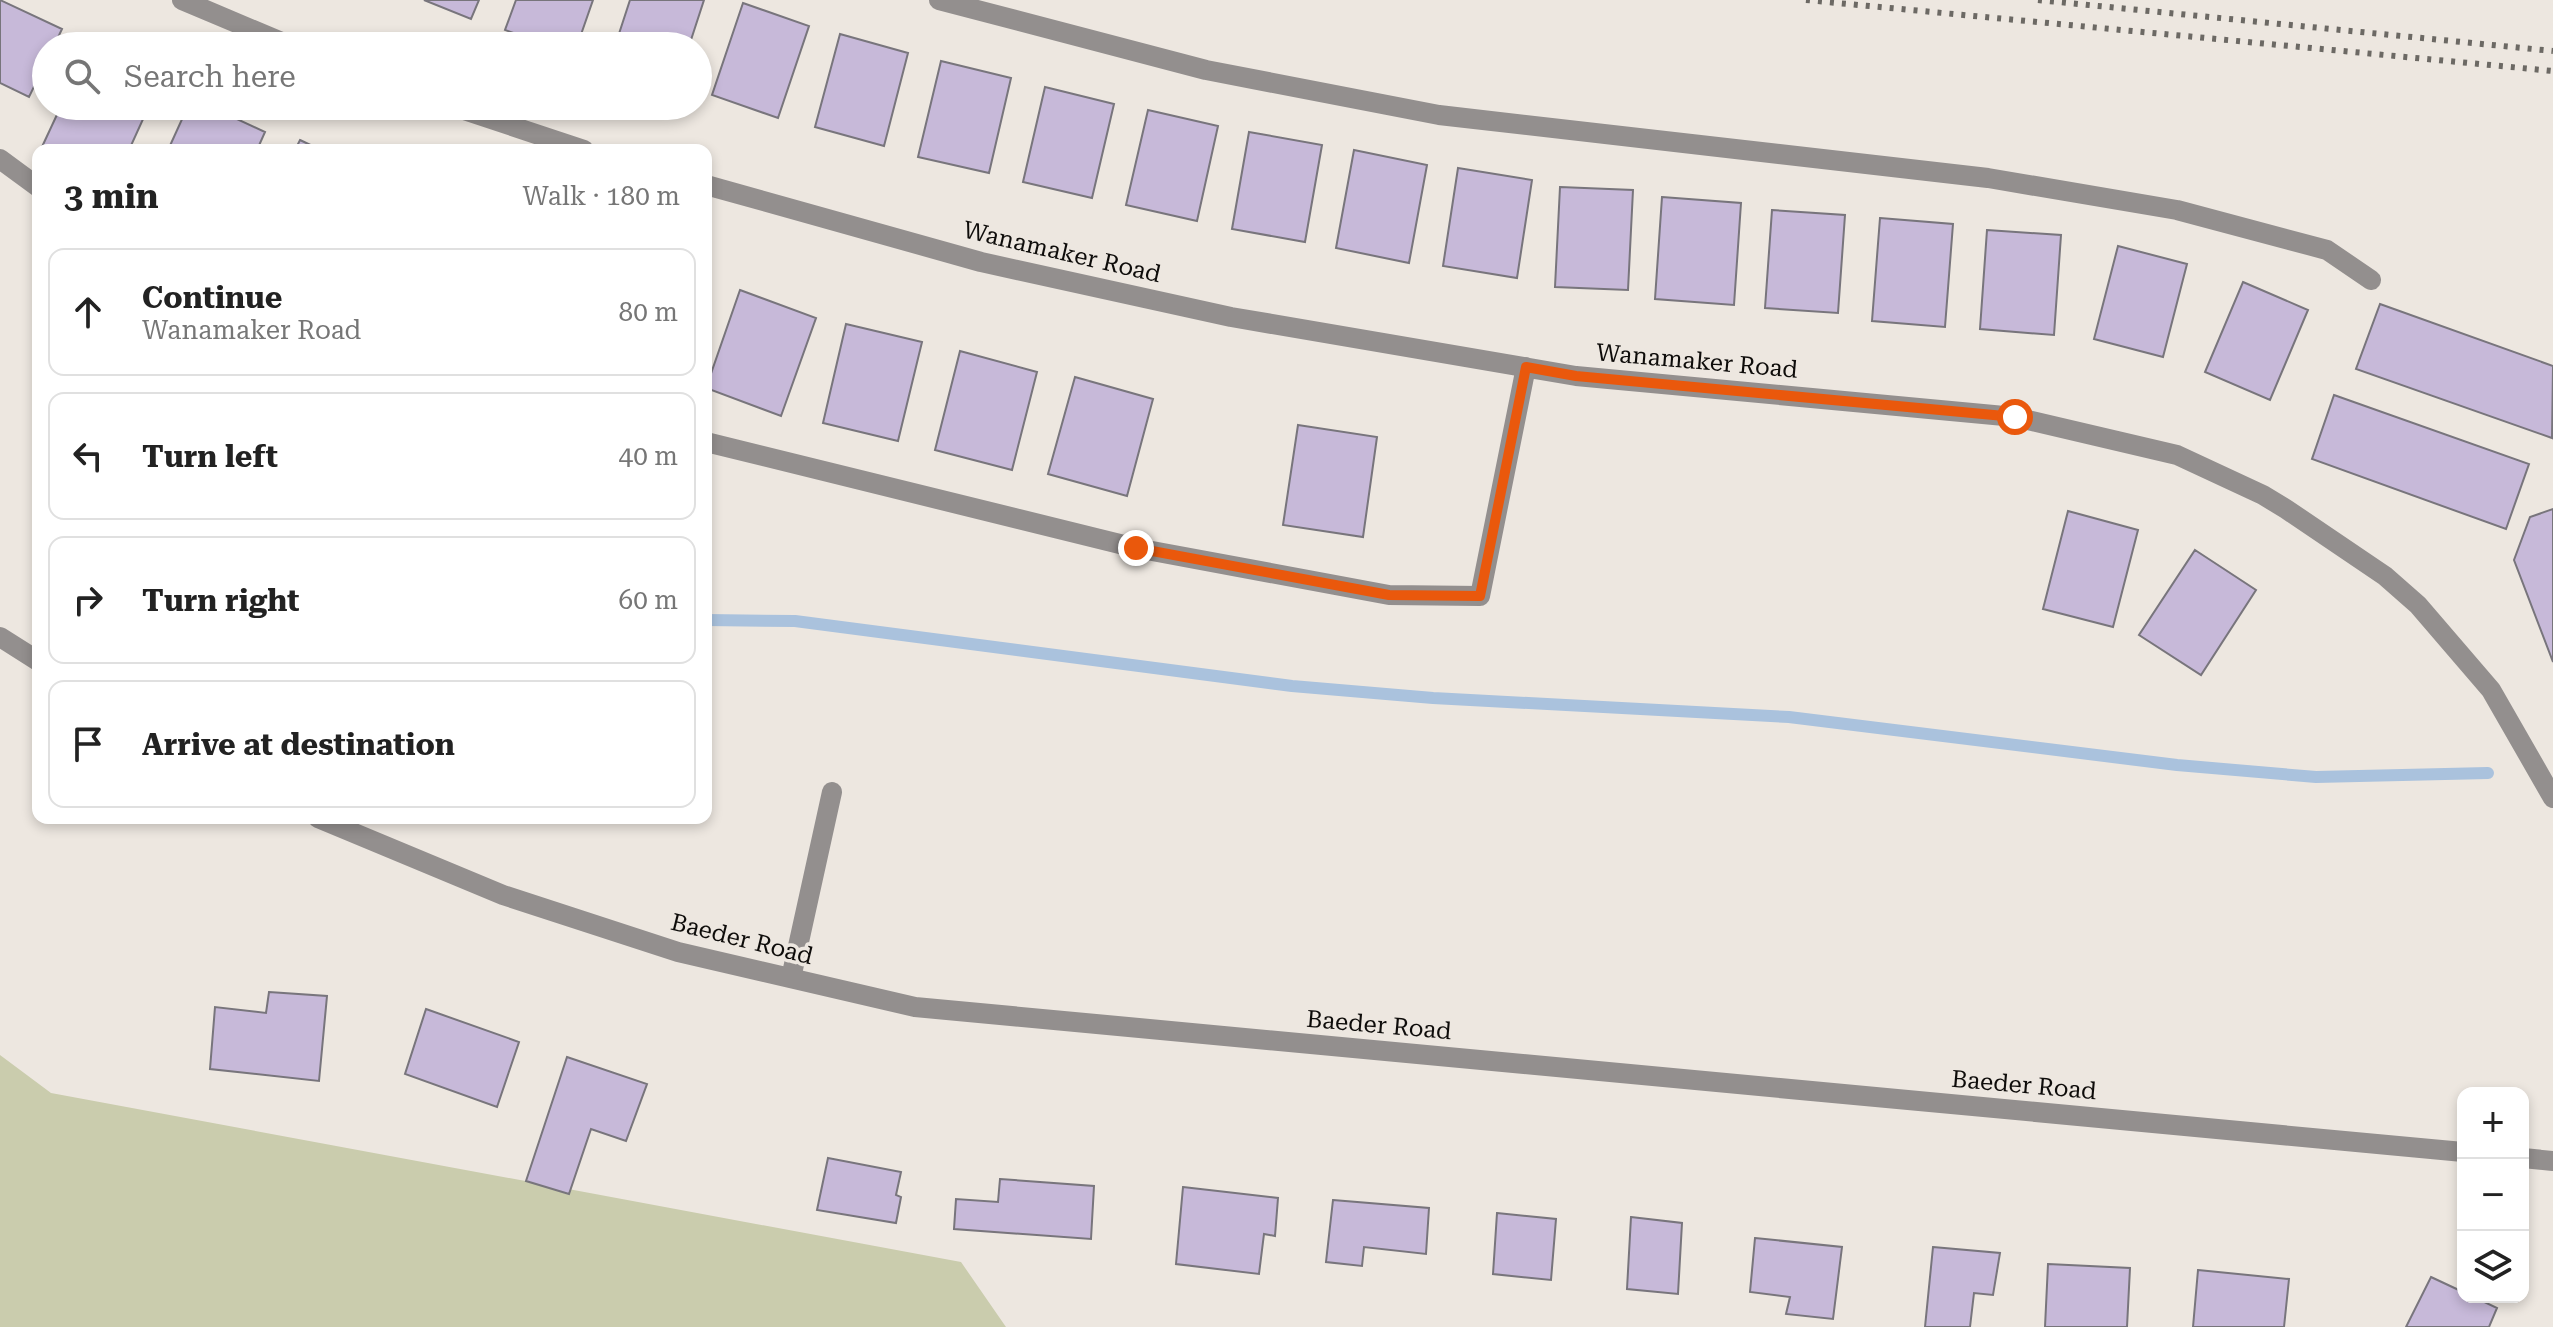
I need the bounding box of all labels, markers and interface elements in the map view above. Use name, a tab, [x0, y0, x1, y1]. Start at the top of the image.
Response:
search box	[32, 32, 712, 120]
icon: search	[60, 54, 104, 98]
text: Search here	[124, 59, 296, 94]
text: 3 min	[64, 176, 159, 216]
text: Walk · 180 m	[522, 181, 680, 211]
street label: Wanamaker Road	[960, 216, 1164, 288]
text: Continue	[142, 280, 282, 315]
icon: ahead	[66, 290, 110, 334]
text: 80 m	[619, 297, 678, 327]
text: Wanamaker Road	[142, 315, 361, 345]
street label: Wanamaker Road	[1595, 338, 1799, 384]
route start	[1997, 399, 2033, 435]
icon: left	[66, 434, 110, 478]
text: Turn left	[142, 439, 278, 474]
text: 40 m	[619, 441, 678, 471]
route end	[1118, 530, 1154, 566]
icon: right	[66, 578, 110, 622]
text: Turn right	[142, 583, 299, 618]
text: 60 m	[619, 585, 678, 615]
icon: arrive	[66, 722, 110, 766]
text: Arrive at destination	[142, 727, 455, 762]
street label: Baeder Road	[668, 908, 816, 970]
street label: Baeder Road	[1305, 1005, 1453, 1045]
street label: Baeder Road	[1950, 1065, 2098, 1105]
map controls	[2457, 1087, 2529, 1303]
button: +	[2457, 1087, 2529, 1159]
button: −	[2457, 1159, 2529, 1231]
button: layers	[2457, 1231, 2529, 1303]

